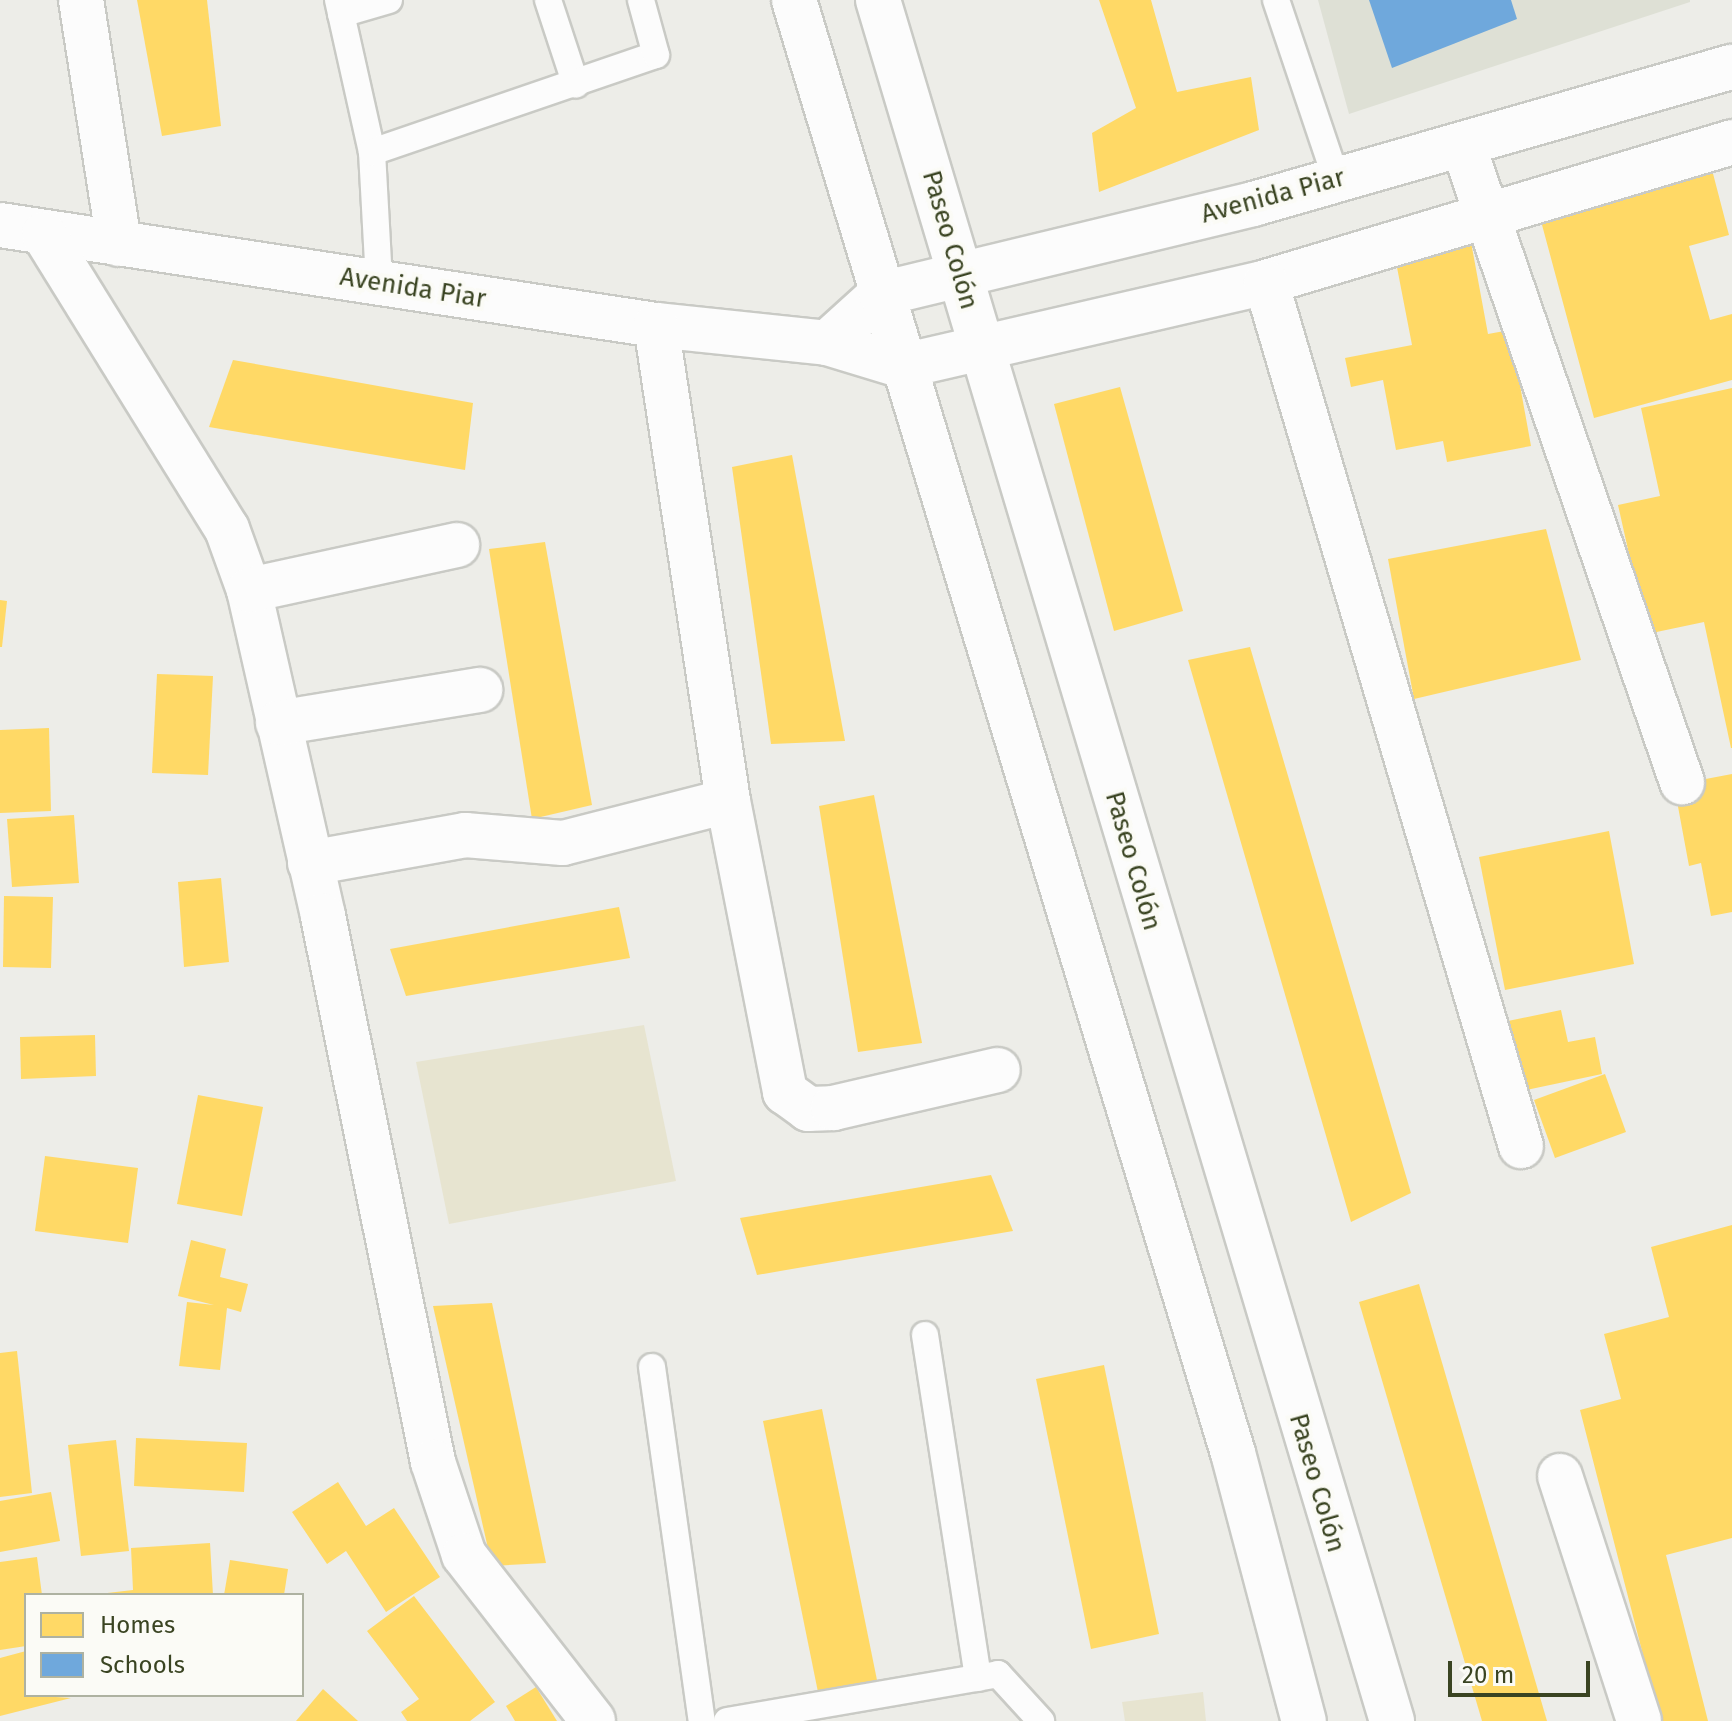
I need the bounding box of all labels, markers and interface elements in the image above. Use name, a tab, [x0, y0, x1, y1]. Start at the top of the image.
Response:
street label: Avenida Piar	[1198, 162, 1348, 230]
street label: Paseo Colón	[915, 167, 985, 313]
street label: Avenida Piar	[338, 261, 488, 315]
street label: Paseo Colón	[1098, 788, 1168, 934]
street label: Paseo Colón	[1282, 1410, 1352, 1556]
legend	[24, 1593, 304, 1697]
text: Homes	[100, 1611, 175, 1639]
scale bar	[1452, 1645, 1594, 1695]
text: Schools	[100, 1651, 185, 1679]
text: 20 m	[1462, 1661, 1514, 1689]

